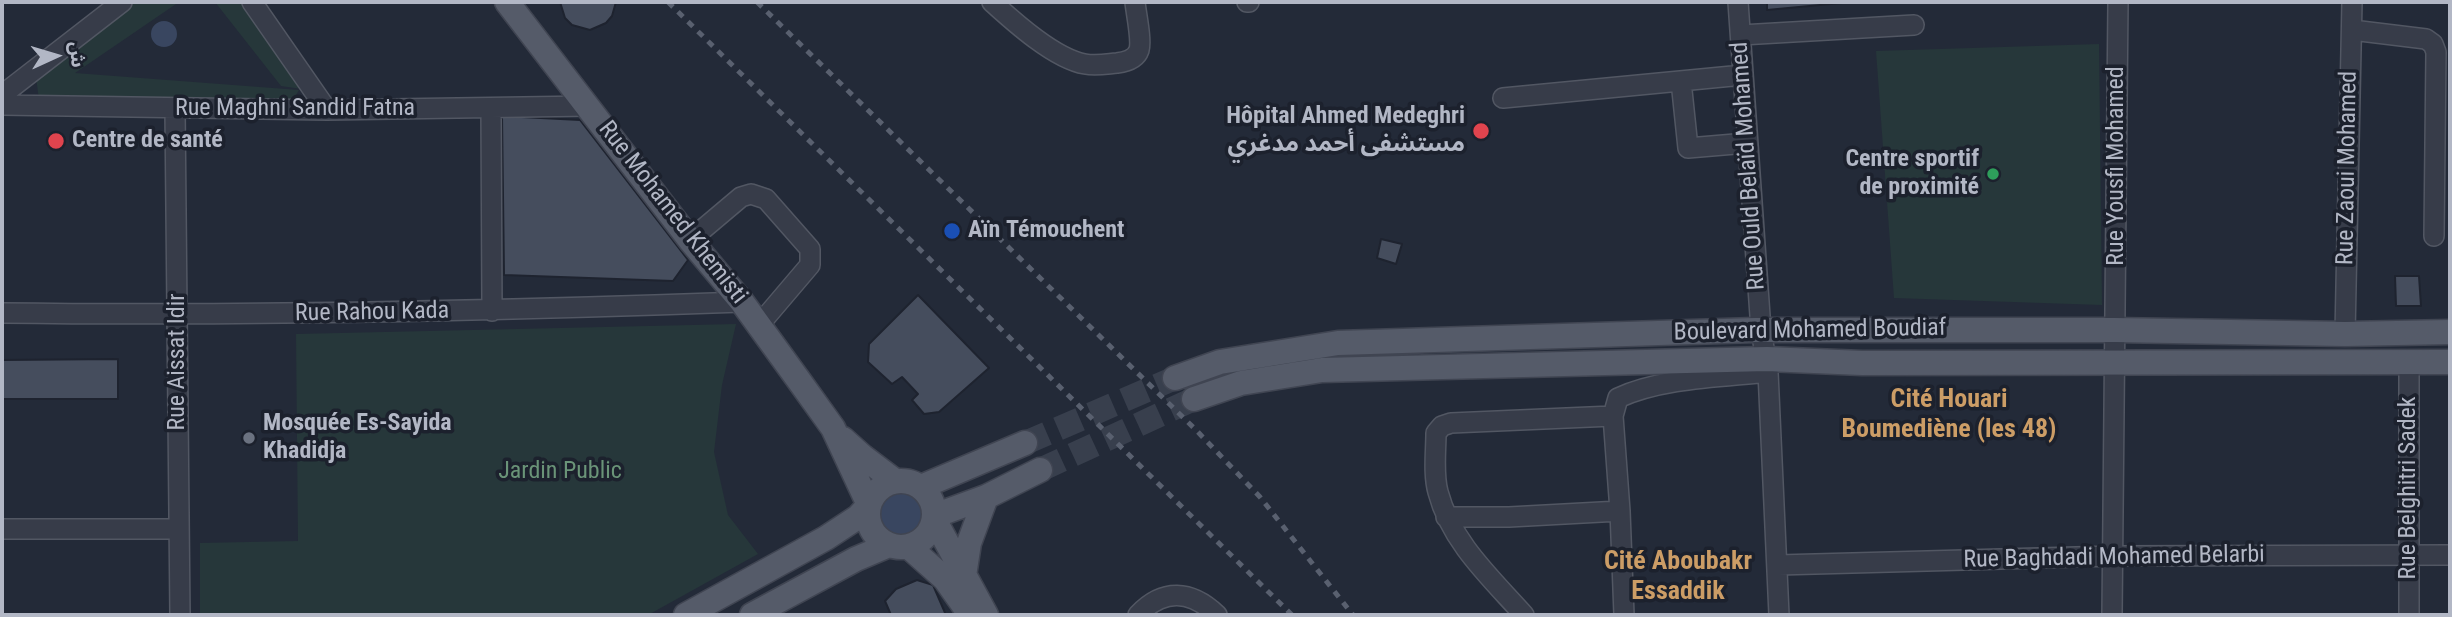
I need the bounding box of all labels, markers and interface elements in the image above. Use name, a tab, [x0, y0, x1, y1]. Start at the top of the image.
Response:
north arrow	[21, 21, 91, 91]
text: ش	[65, 41, 90, 68]
street label: Rue Ould Belaïd Mohamed	[1726, 41, 1772, 291]
street label: Rue Yousfi Mohamed	[2103, 66, 2131, 266]
street label: Rue Zaoui Mohamed	[2332, 71, 2364, 265]
street label: Rue Maghni Sandid Fatna	[175, 95, 415, 123]
place label: Hôpital Ahmed Medeghri مستشفى أحمد مدغري	[1226, 103, 1465, 159]
street label: Rue Mohamed Khemisti	[592, 116, 752, 310]
marker: Hôpital Ahmed Medeghri مستشفى أحمد مدغري	[1471, 121, 1491, 141]
place label: Centre de santé	[72, 127, 223, 155]
marker: Centre de santé	[46, 131, 66, 151]
place label: Centre sportif de proximité	[1845, 146, 1979, 202]
marker: Centre sportif de proximité	[1985, 166, 2001, 182]
place label: Aïn Témouchent	[968, 217, 1124, 245]
marker: Aïn Témouchent	[942, 221, 962, 241]
street label: Rue Aissat Idir	[164, 293, 192, 431]
street label: Rue Rahou Kada	[295, 297, 449, 329]
street label: Boulevard Mohamed Boudiaf	[1673, 314, 1947, 348]
district label: Cité Houari Boumediène (les 48)	[1841, 384, 2057, 446]
street label: Rue Belghitri Sadek	[2395, 396, 2423, 580]
place label: Mosquée Es-Sayida Khadidja	[263, 410, 452, 466]
marker: Mosquée Es-Sayida Khadidja	[241, 430, 257, 446]
park label: Jardin Public	[498, 458, 622, 486]
street label: Rue Baghdadi Mohamed Belarbi	[1963, 541, 2265, 575]
district label: Cité Aboubakr Essaddik	[1604, 546, 1752, 608]

